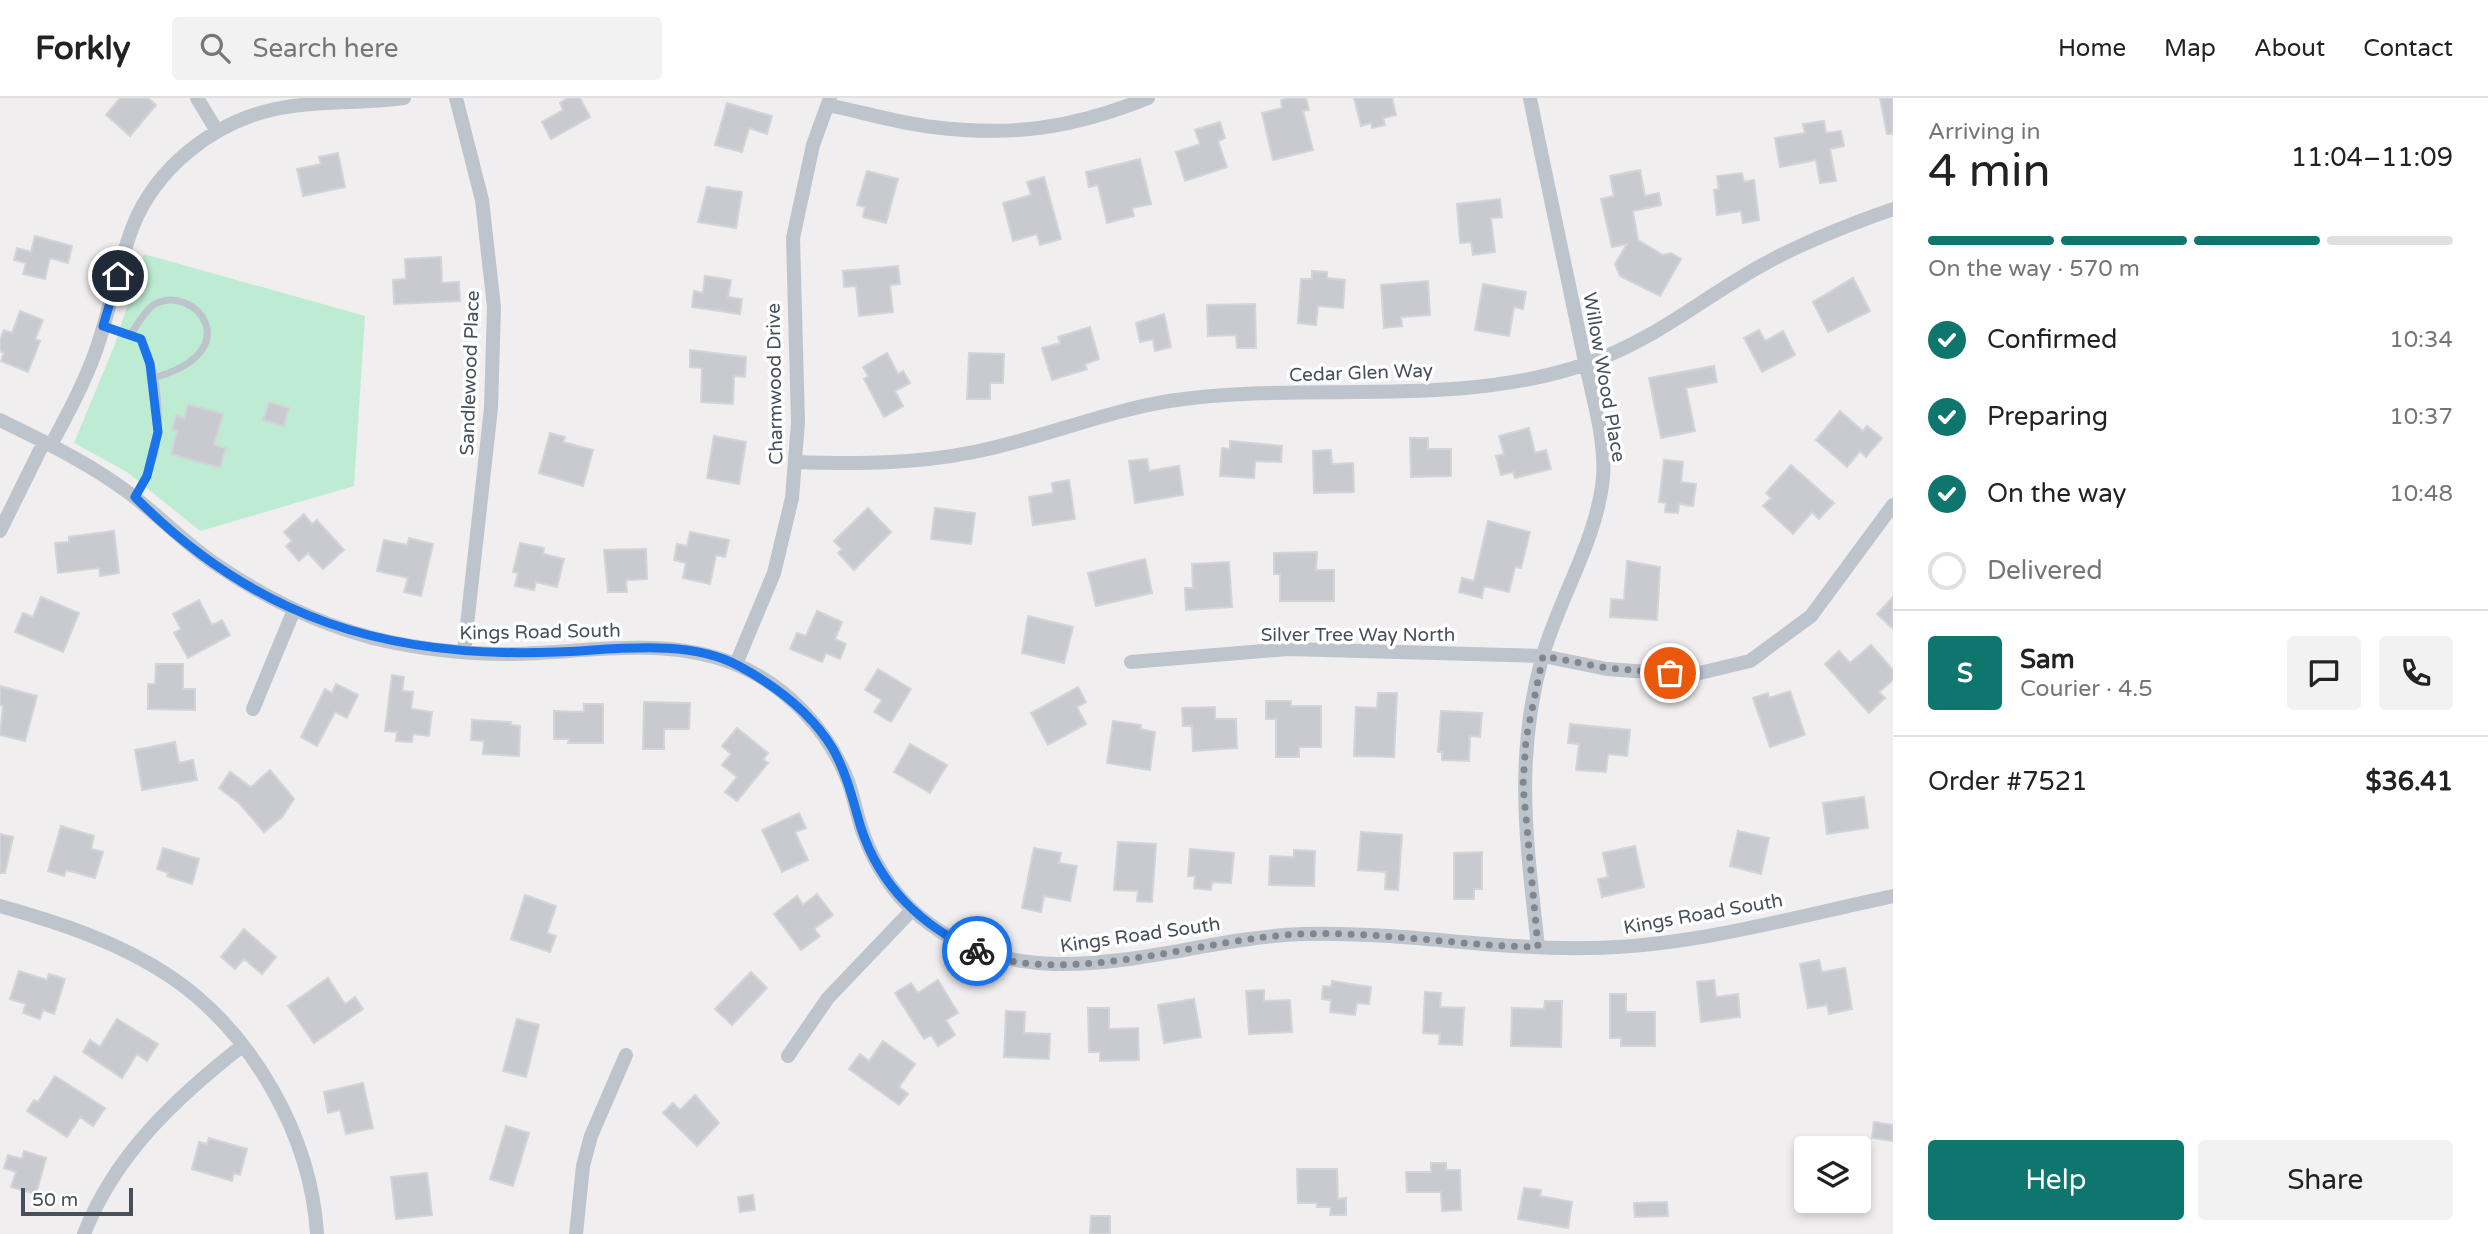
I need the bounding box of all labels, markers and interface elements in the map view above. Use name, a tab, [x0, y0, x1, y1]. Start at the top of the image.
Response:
search box	[172, 17, 662, 80]
text: Forkly	[35, 29, 130, 68]
icon: search	[196, 29, 234, 67]
text: Search here	[252, 33, 399, 64]
text: Home	[2058, 34, 2126, 63]
text: Map	[2164, 34, 2216, 63]
text: About	[2254, 34, 2325, 63]
text: Contact	[2363, 34, 2453, 63]
text: Arriving in	[1928, 118, 2041, 146]
text: 11:04–11:09	[2291, 142, 2453, 173]
text: 4 min	[1928, 144, 2051, 199]
pin	[88, 246, 148, 306]
text: On the way · 570 m	[1928, 255, 2140, 283]
icon: home	[99, 257, 137, 295]
street label: Sandlewood Place	[456, 290, 484, 456]
street label: Willow Wood Place	[1578, 291, 1630, 464]
street label: Charmwood Drive	[763, 303, 787, 465]
icon: check	[1928, 321, 1966, 359]
text: Confirmed	[1987, 324, 2117, 355]
text: 10:34	[2389, 326, 2453, 354]
street label: Cedar Glen Way	[1289, 359, 1433, 387]
icon: check	[1928, 398, 1966, 436]
text: Preparing	[1987, 401, 2108, 432]
text: 10:37	[2389, 403, 2453, 431]
icon: check	[1928, 475, 1966, 513]
text: On the way	[1987, 478, 2127, 509]
text: 10:48	[2389, 480, 2453, 508]
text: Delivered	[1987, 555, 2103, 586]
street label: Kings Road South	[459, 620, 621, 644]
street label: Silver Tree Way North	[1261, 624, 1455, 646]
button: chat	[2287, 636, 2361, 710]
button: phone	[2379, 636, 2453, 710]
pin	[1640, 643, 1700, 703]
text: Sam	[2020, 644, 2075, 675]
icon: bag	[1651, 654, 1689, 692]
text: S	[1957, 658, 1973, 689]
text: Courier · 4.5	[2020, 675, 2153, 703]
text: Order #7521	[1928, 766, 2088, 797]
text: $36.41	[2365, 766, 2453, 797]
street label: Kings Road South	[1622, 889, 1785, 939]
street label: Kings Road South	[1059, 913, 1222, 957]
courier	[942, 916, 1012, 986]
icon: bike	[958, 932, 996, 970]
map controls	[1794, 1136, 1871, 1213]
button: layers	[1794, 1136, 1871, 1213]
button: Help	[1928, 1140, 2184, 1220]
button: Share	[2198, 1140, 2453, 1220]
scale bar	[21, 1185, 133, 1217]
text: 50 m	[32, 1189, 78, 1211]

